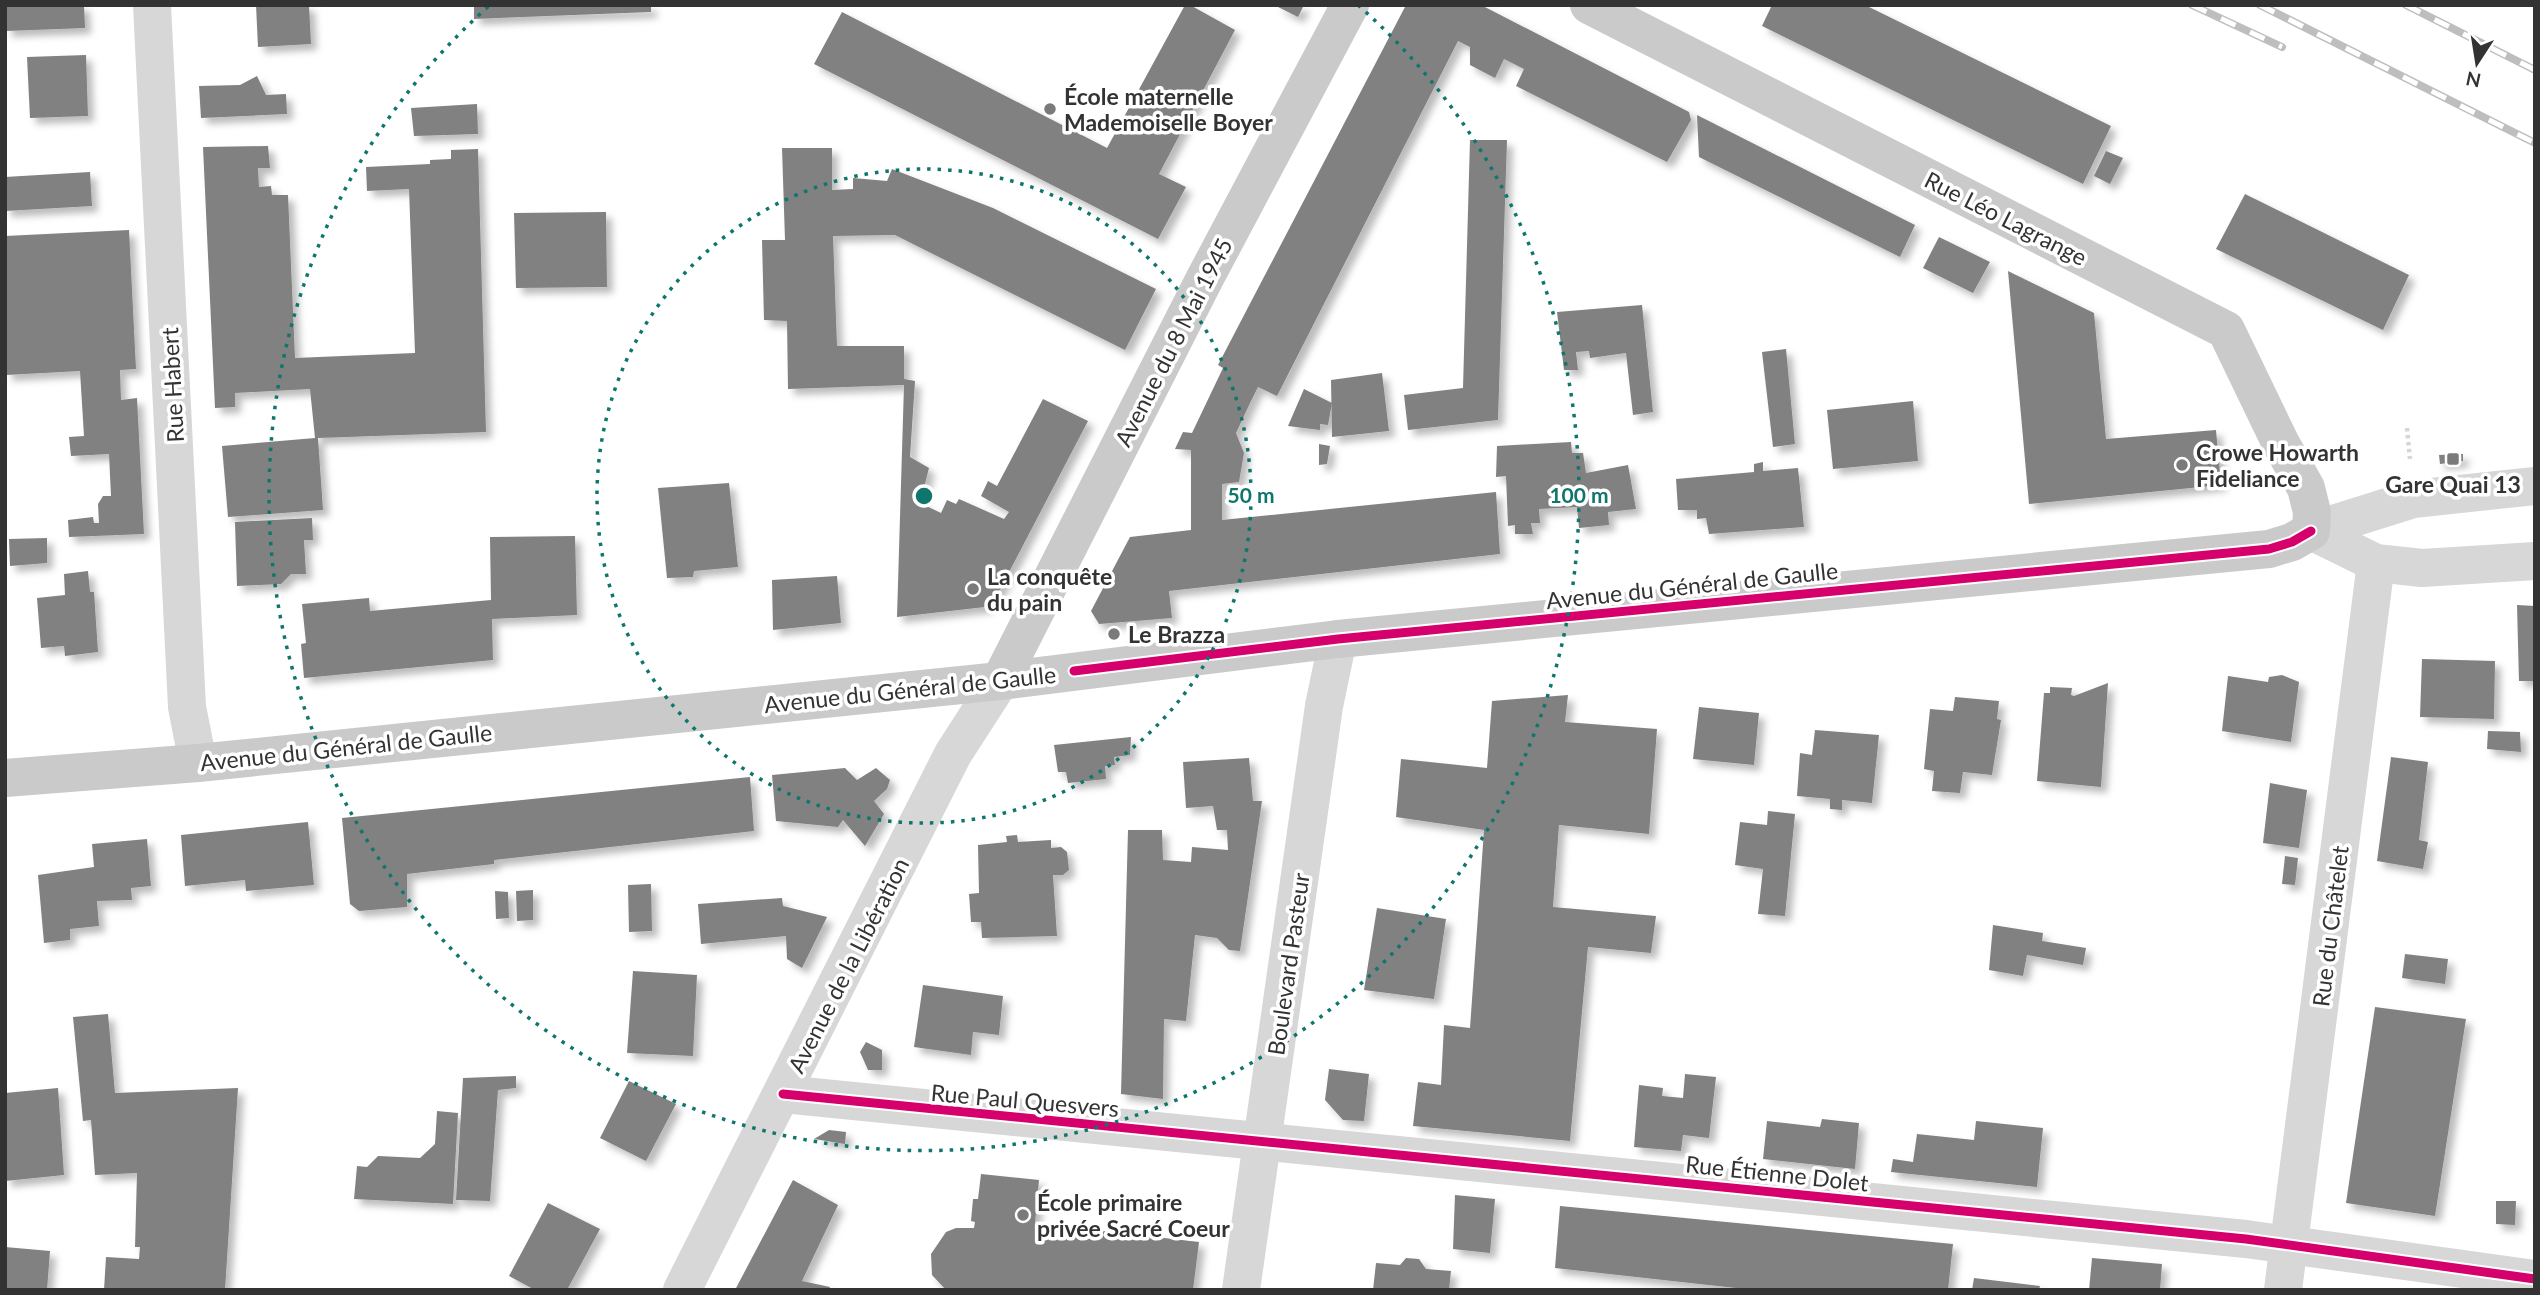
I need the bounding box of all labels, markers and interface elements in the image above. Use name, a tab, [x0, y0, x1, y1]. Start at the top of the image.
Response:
north arrow	[2442, 28, 2512, 98]
text: N	[2464, 67, 2483, 93]
place label: École maternelle Mademoiselle Boyer	[1064, 82, 1273, 136]
marker: École maternelle Mademoiselle Boyer	[1042, 101, 1058, 117]
street label: Rue Léo Lagrange	[1920, 165, 2092, 271]
street label: Avenue du 8 Mai 1945	[1108, 233, 1238, 451]
street label: Rue Habert	[155, 326, 189, 443]
place label: Crowe Howarth Fideliance	[2196, 438, 2359, 492]
marker: Gare Quai 13	[2445, 451, 2461, 467]
marker: Crowe Howarth Fideliance	[2174, 457, 2190, 473]
place label: Gare Quai 13	[2385, 470, 2521, 498]
text: 50 m	[1227, 482, 1275, 507]
text: 100 m	[1549, 482, 1609, 507]
centre of rings	[912, 484, 936, 508]
street label: Avenue du Général de Gaulle	[1545, 556, 1839, 614]
place label: La conquête du pain	[987, 562, 1112, 616]
marker: La conquête du pain	[965, 581, 981, 597]
place label: Le Brazza	[1128, 620, 1225, 648]
marker: Le Brazza	[1106, 626, 1122, 642]
street label: Avenue du Général de Gaulle	[763, 660, 1057, 718]
street label: Avenue du Général de Gaulle	[199, 718, 493, 776]
street label: Rue du Châtelet	[2306, 843, 2354, 1008]
street label: Avenue de la Libération	[782, 853, 914, 1077]
street label: Boulevard Pasteur	[1261, 870, 1315, 1057]
street label: Rue Paul Quesvers	[930, 1078, 1120, 1122]
street label: Rue Étienne Dolet	[1684, 1149, 1871, 1197]
place label: École primaire privée Sacré Coeur	[1037, 1188, 1230, 1242]
marker: École primaire privée Sacré Coeur	[1015, 1207, 1031, 1223]

